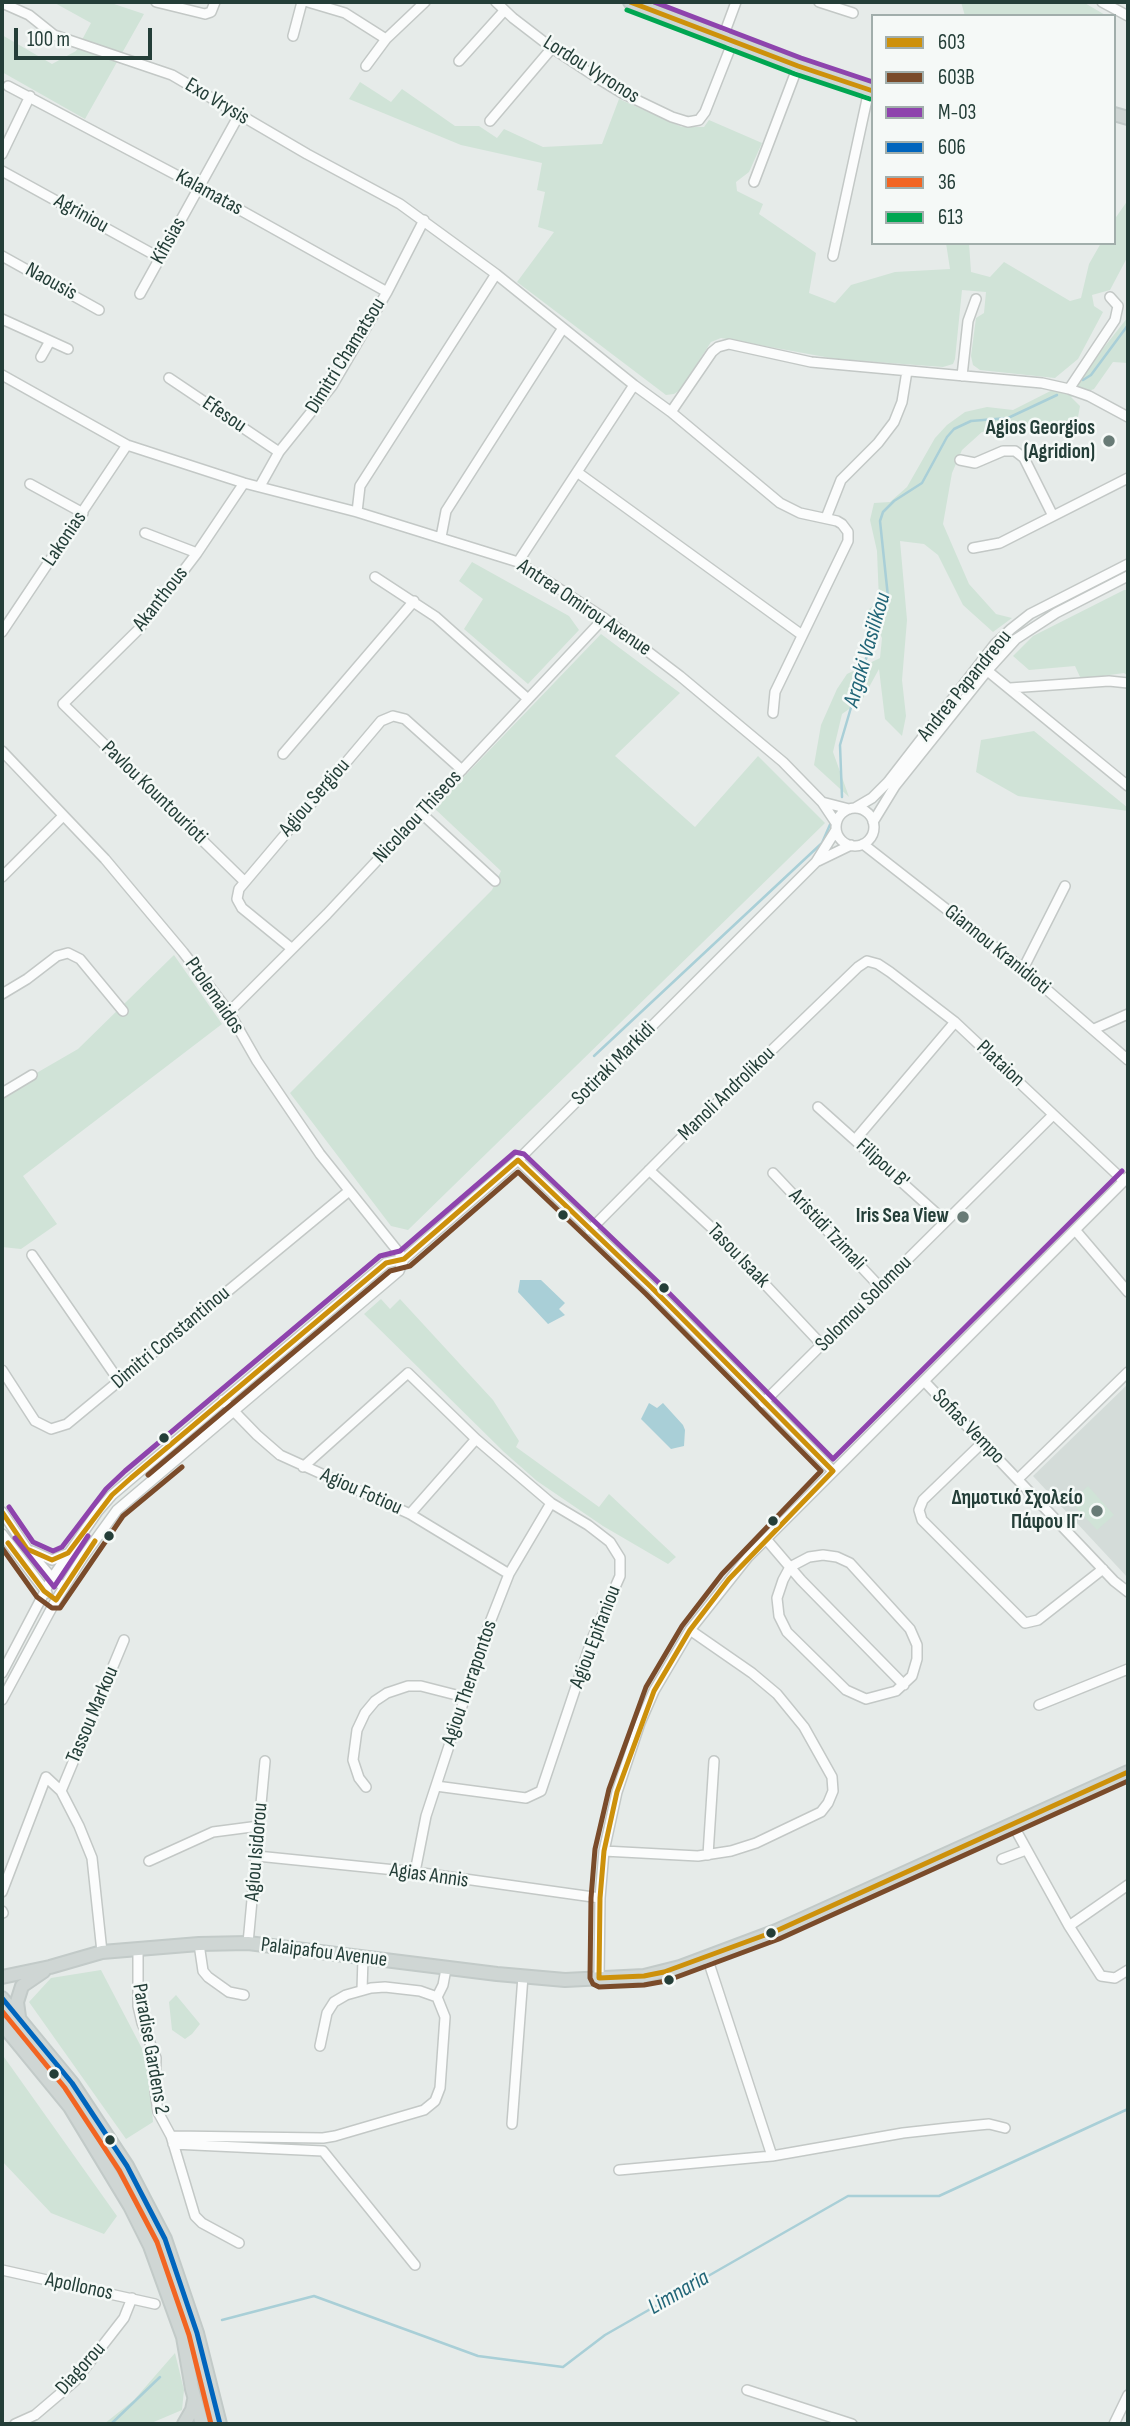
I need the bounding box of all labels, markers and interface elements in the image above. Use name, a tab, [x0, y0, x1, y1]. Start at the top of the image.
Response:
scale bar	[18, 14, 156, 58]
legend	[871, 14, 1116, 245]
text: 100 m	[27, 27, 70, 52]
text: 603	[938, 30, 965, 55]
street label: Lordou Vyronos	[538, 31, 644, 109]
text: 603B	[938, 65, 975, 90]
street label: Exo Vrysis	[180, 73, 254, 131]
text: M-03	[938, 100, 976, 125]
text: 606	[938, 135, 966, 160]
street label: Kalamatas	[171, 164, 247, 222]
text: 36	[938, 170, 956, 195]
street label: Agriniou	[50, 189, 112, 239]
text: 613	[938, 205, 963, 230]
street label: Kifisias	[146, 213, 192, 269]
street label: Naousis	[21, 258, 81, 306]
street label: Dimitri Chamatsou	[300, 294, 392, 418]
street label: Efesou	[197, 391, 251, 439]
place label: Agios Georgios (Agridion)	[986, 416, 1095, 466]
marker: Agios Georgios (Agridion)	[1101, 433, 1117, 449]
street label: Lakonias	[38, 507, 92, 571]
street label: Antrea Omirou Avenue	[512, 554, 656, 662]
street label: Akanthous	[128, 562, 194, 636]
water label: Argaki Vasilikou	[838, 589, 898, 711]
street label: Andrea Papandreou	[913, 625, 1017, 747]
street label: Pavlou Kountourioti	[96, 736, 212, 850]
street label: Agiou Sergiou	[274, 754, 356, 842]
street label: Nicolaou Thiseos	[369, 765, 467, 869]
street label: Giannou Kranidioti	[939, 900, 1055, 1000]
street label: Ptolemaidos	[179, 953, 249, 1039]
street label: Sotiraki Markidi	[567, 1017, 661, 1111]
street label: Plataion	[971, 1035, 1029, 1093]
street label: Manoli Androlikou	[673, 1042, 781, 1146]
street label: Filipou B'	[850, 1134, 914, 1194]
street label: Aristidi Tzimali	[783, 1184, 871, 1276]
place label: Iris Sea View	[856, 1204, 949, 1230]
unlabelled marker	[556, 1208, 570, 1222]
marker: Iris Sea View	[955, 1209, 971, 1225]
street label: Tasou Isaak	[701, 1219, 775, 1293]
street label: Solomou Solomou	[811, 1251, 917, 1357]
street label: Dimitri Constantinou	[107, 1281, 235, 1395]
unlabelled marker	[657, 1281, 671, 1295]
street label: Sofias Vempo	[926, 1384, 1010, 1470]
unlabelled marker	[157, 1431, 171, 1445]
street label: Agiou Fotiou	[316, 1463, 406, 1521]
place label: Δημοτικό Σχολείο Πάφου ΙΓ΄	[952, 1486, 1083, 1536]
marker: Δημοτικό Σχολείο Πάφου ΙΓ΄	[1089, 1503, 1105, 1519]
unlabelled marker	[766, 1514, 780, 1528]
unlabelled marker	[102, 1529, 116, 1543]
street label: Agiou Epifaniou	[565, 1582, 627, 1692]
street label: Agiou Therapontos	[437, 1617, 503, 1749]
street label: Tassou Markou	[61, 1663, 125, 1767]
street label: Agiou Isidorou	[240, 1802, 274, 1902]
street label: Agias Annis	[388, 1858, 470, 1894]
unlabelled marker	[764, 1926, 778, 1940]
street label: Palaipafou Avenue	[259, 1933, 389, 1973]
unlabelled marker	[662, 1973, 676, 1987]
street label: Paradise Gardens 2	[126, 1982, 174, 2116]
unlabelled marker	[47, 2067, 61, 2081]
unlabelled marker	[103, 2133, 117, 2147]
water label: Limnaria	[644, 2265, 714, 2321]
street label: Apollonos	[43, 2268, 115, 2306]
street label: Diagorou	[51, 2337, 111, 2401]

